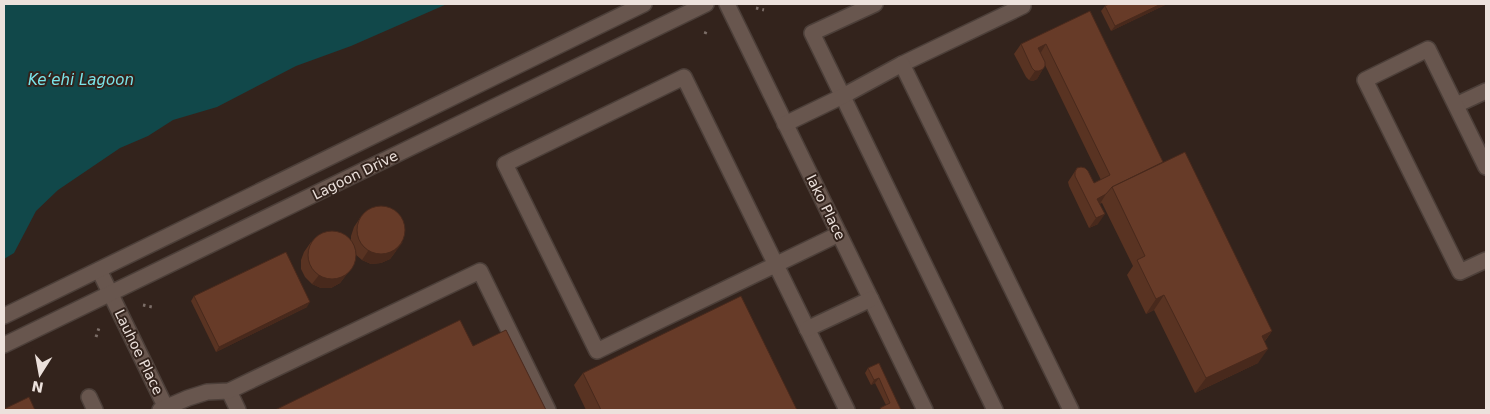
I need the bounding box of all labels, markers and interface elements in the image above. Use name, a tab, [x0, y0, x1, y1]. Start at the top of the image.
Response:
water label: Keʻehi Lagoon	[28, 71, 134, 89]
street label: Lagoon Drive	[310, 147, 400, 203]
street label: Iako Place	[803, 172, 849, 242]
street label: Lauhoe Place	[111, 307, 167, 397]
north arrow	[15, 349, 65, 399]
text: N	[30, 378, 45, 396]

